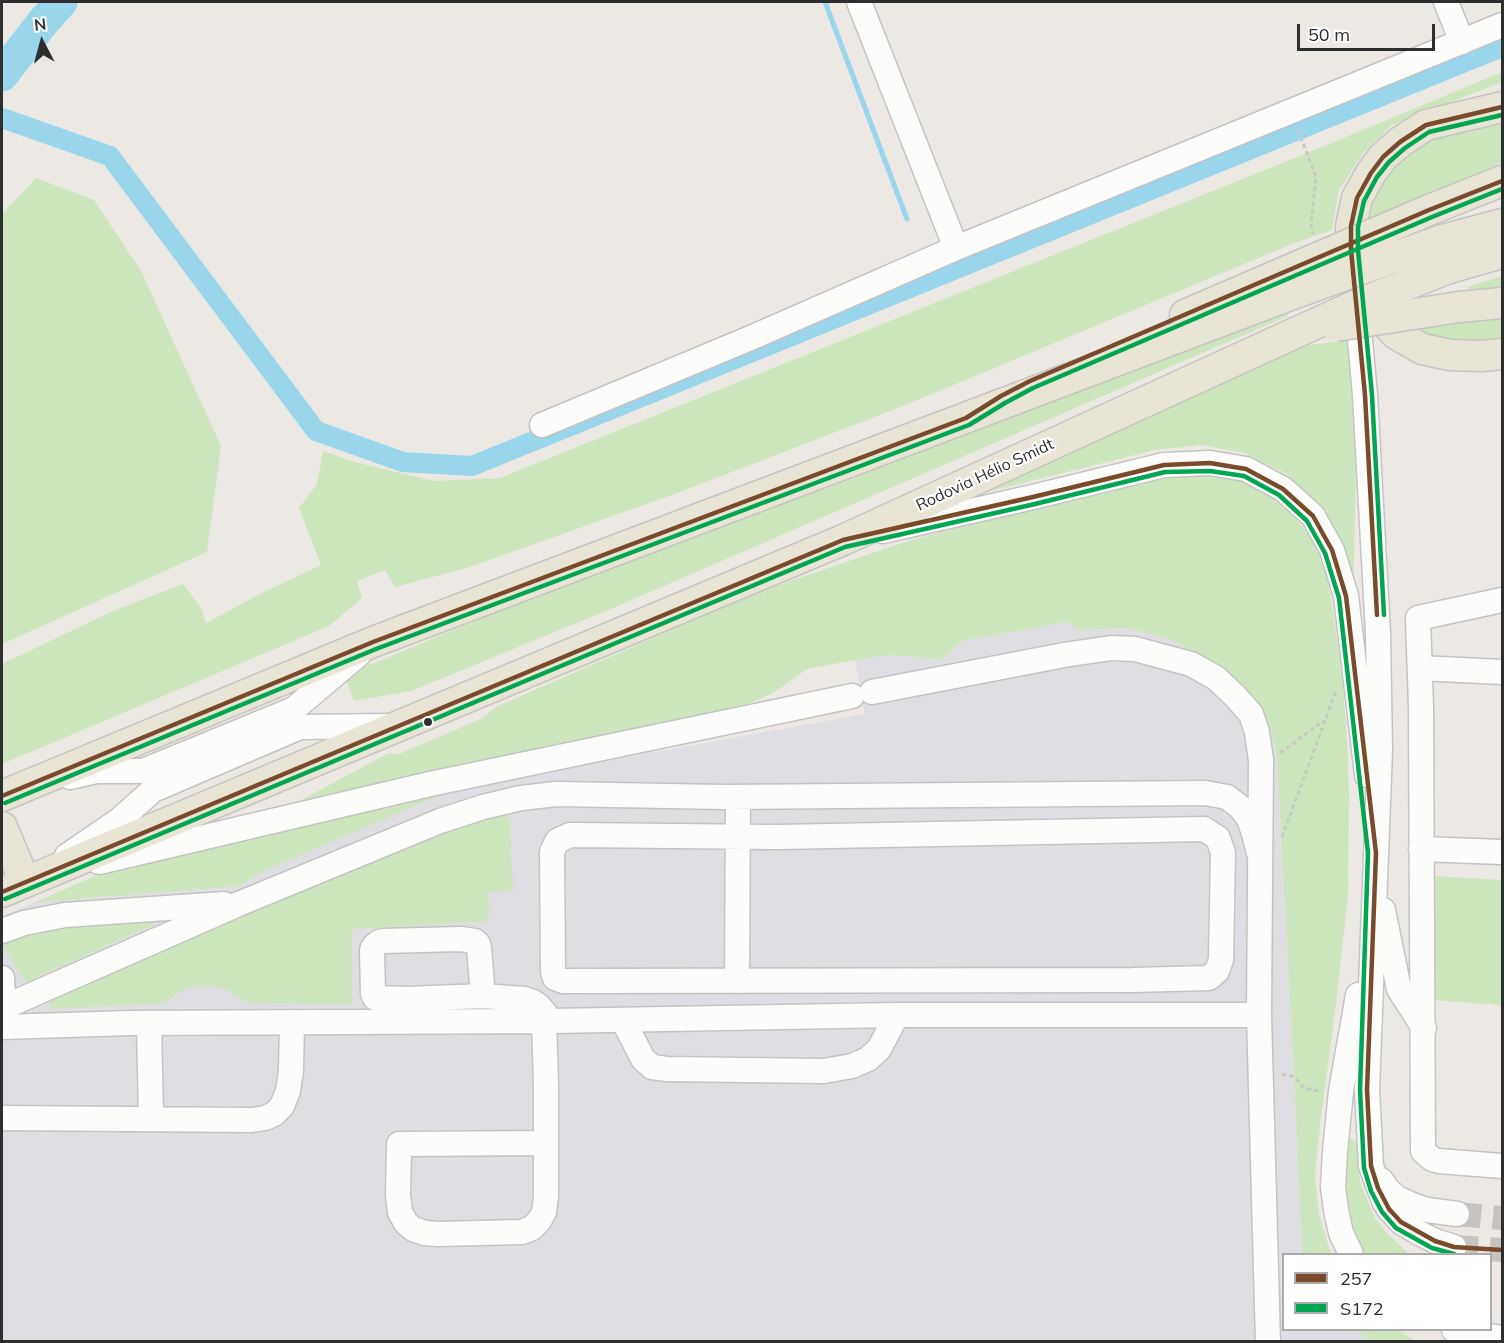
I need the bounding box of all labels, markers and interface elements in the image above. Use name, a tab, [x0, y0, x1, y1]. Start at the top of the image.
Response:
north arrow	[12, 12, 72, 72]
scale bar	[1300, 12, 1438, 50]
text: N	[33, 14, 47, 35]
text: 50 m	[1308, 23, 1350, 46]
street label: Rodovia Hélio Smidt	[913, 435, 1057, 515]
unlabelled marker	[422, 716, 434, 728]
legend	[1282, 1253, 1492, 1331]
text: 257	[1340, 1267, 1372, 1290]
text: S172	[1340, 1297, 1384, 1320]

